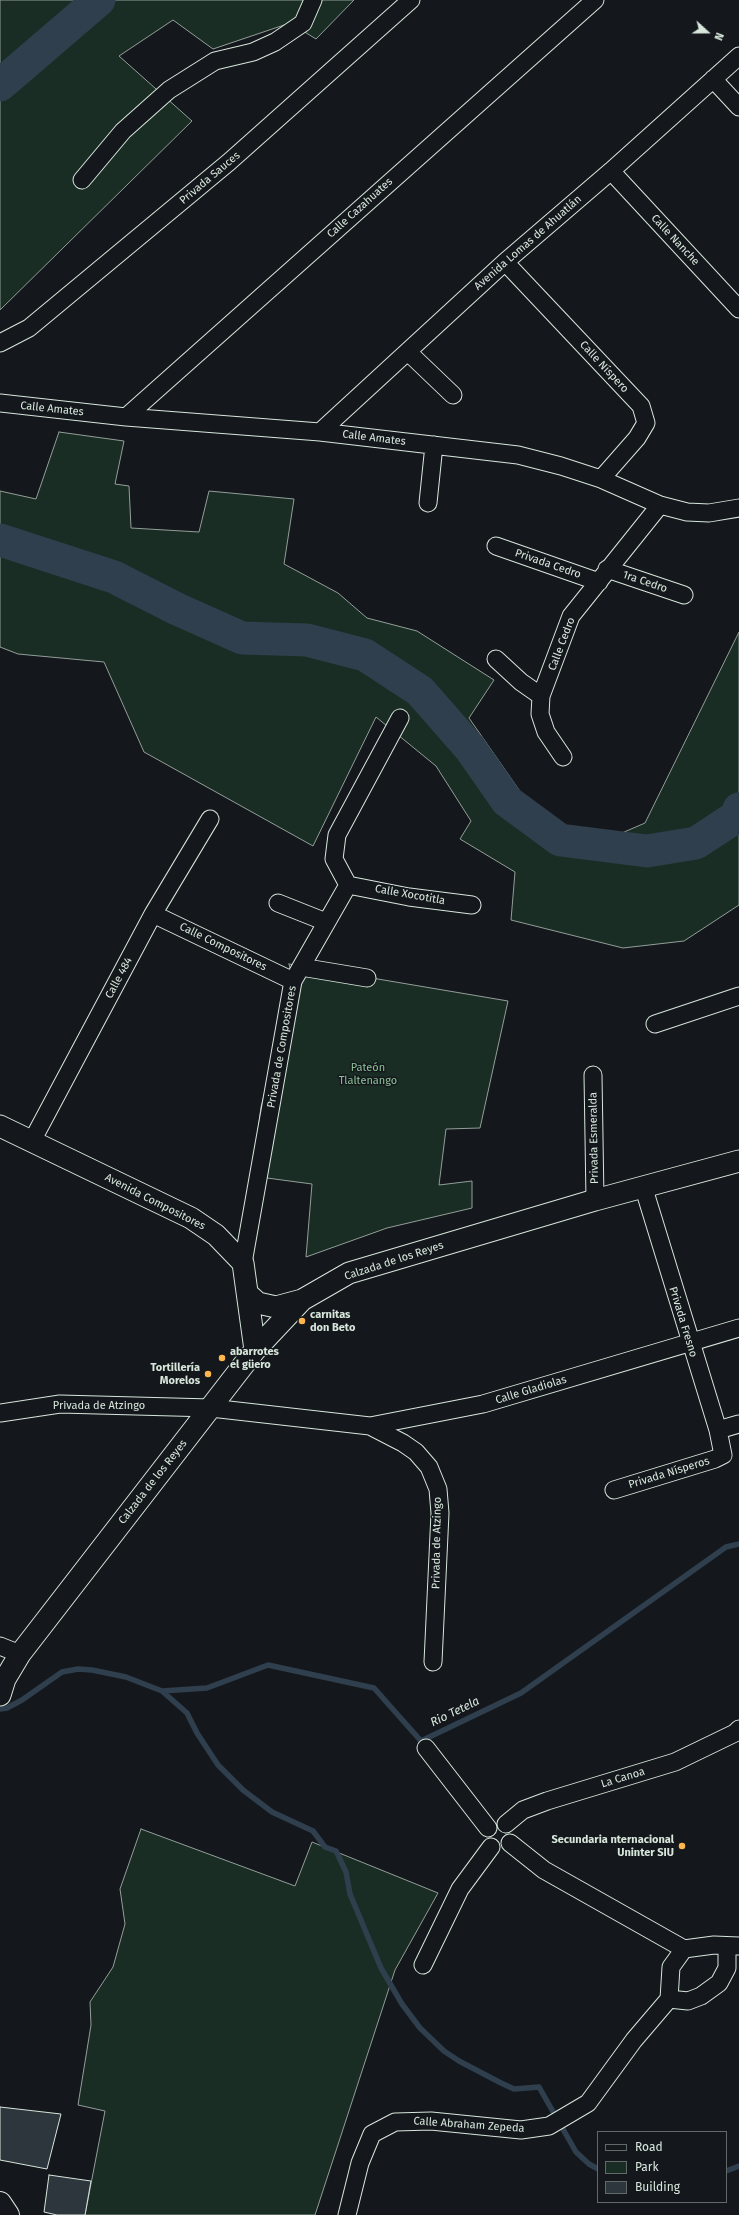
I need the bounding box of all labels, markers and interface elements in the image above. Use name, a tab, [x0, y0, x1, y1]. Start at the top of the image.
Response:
north arrow	[687, 12, 727, 52]
text: N	[711, 31, 726, 42]
street label: Privada Sauces	[177, 149, 243, 207]
street label: Calle Cazahuates	[324, 175, 396, 241]
street label: Avenida Lomas de Ahuatlán	[472, 193, 584, 293]
street label: Calle Nanche	[648, 212, 702, 268]
street label: Calle Níspero	[577, 338, 631, 396]
street label: Calle Amates	[20, 399, 84, 419]
street label: Calle Amates	[341, 428, 407, 448]
street label: Privada Cedro	[513, 547, 583, 581]
street label: 1ra Cedro	[621, 568, 669, 596]
street label: Calle Cedro	[546, 615, 578, 673]
street label: Calle Xocotitla	[374, 882, 446, 908]
street label: Calle Compositores	[177, 920, 269, 974]
street label: Calle 484	[103, 955, 135, 1001]
street label: Privada de Compositores	[265, 985, 299, 1109]
park label: Pateón Tlaltenango	[339, 1061, 397, 1087]
street label: Privada Esmeralda	[587, 1092, 601, 1184]
street label: Avenida Compositores	[103, 1171, 207, 1233]
street label: Calzada de los Reyes	[343, 1239, 445, 1283]
street label: Privada Fresno	[666, 1285, 700, 1359]
place label: carnitas don Beto	[310, 1308, 355, 1334]
marker: carnitas don Beto	[297, 1316, 307, 1326]
place label: abarrotes el güero	[230, 1345, 279, 1371]
marker: abarrotes el güero	[217, 1353, 227, 1363]
place label: Tortillería Morelos	[150, 1361, 200, 1387]
marker: Tortillería Morelos	[203, 1369, 213, 1379]
street label: Calle Gladiolas	[494, 1373, 568, 1407]
street label: Privada de Atzingo	[53, 1399, 145, 1413]
street label: Calzada de los Reyes	[116, 1437, 190, 1527]
street label: Privada Nísperos	[627, 1454, 711, 1492]
street label: Privada de Atzingo	[430, 1497, 444, 1589]
water label: Rio Tetela	[428, 1694, 482, 1730]
street label: La Canoa	[600, 1765, 646, 1791]
place label: Secundaria nternacional Uninter SIU	[551, 1833, 674, 1859]
marker: Secundaria nternacional Uninter SIU	[677, 1841, 687, 1851]
street label: Calle Abraham Zepeda	[413, 2115, 525, 2135]
legend	[597, 2131, 727, 2203]
text: Road	[635, 2140, 663, 2154]
text: Park	[635, 2160, 659, 2174]
text: Building	[635, 2180, 680, 2194]

